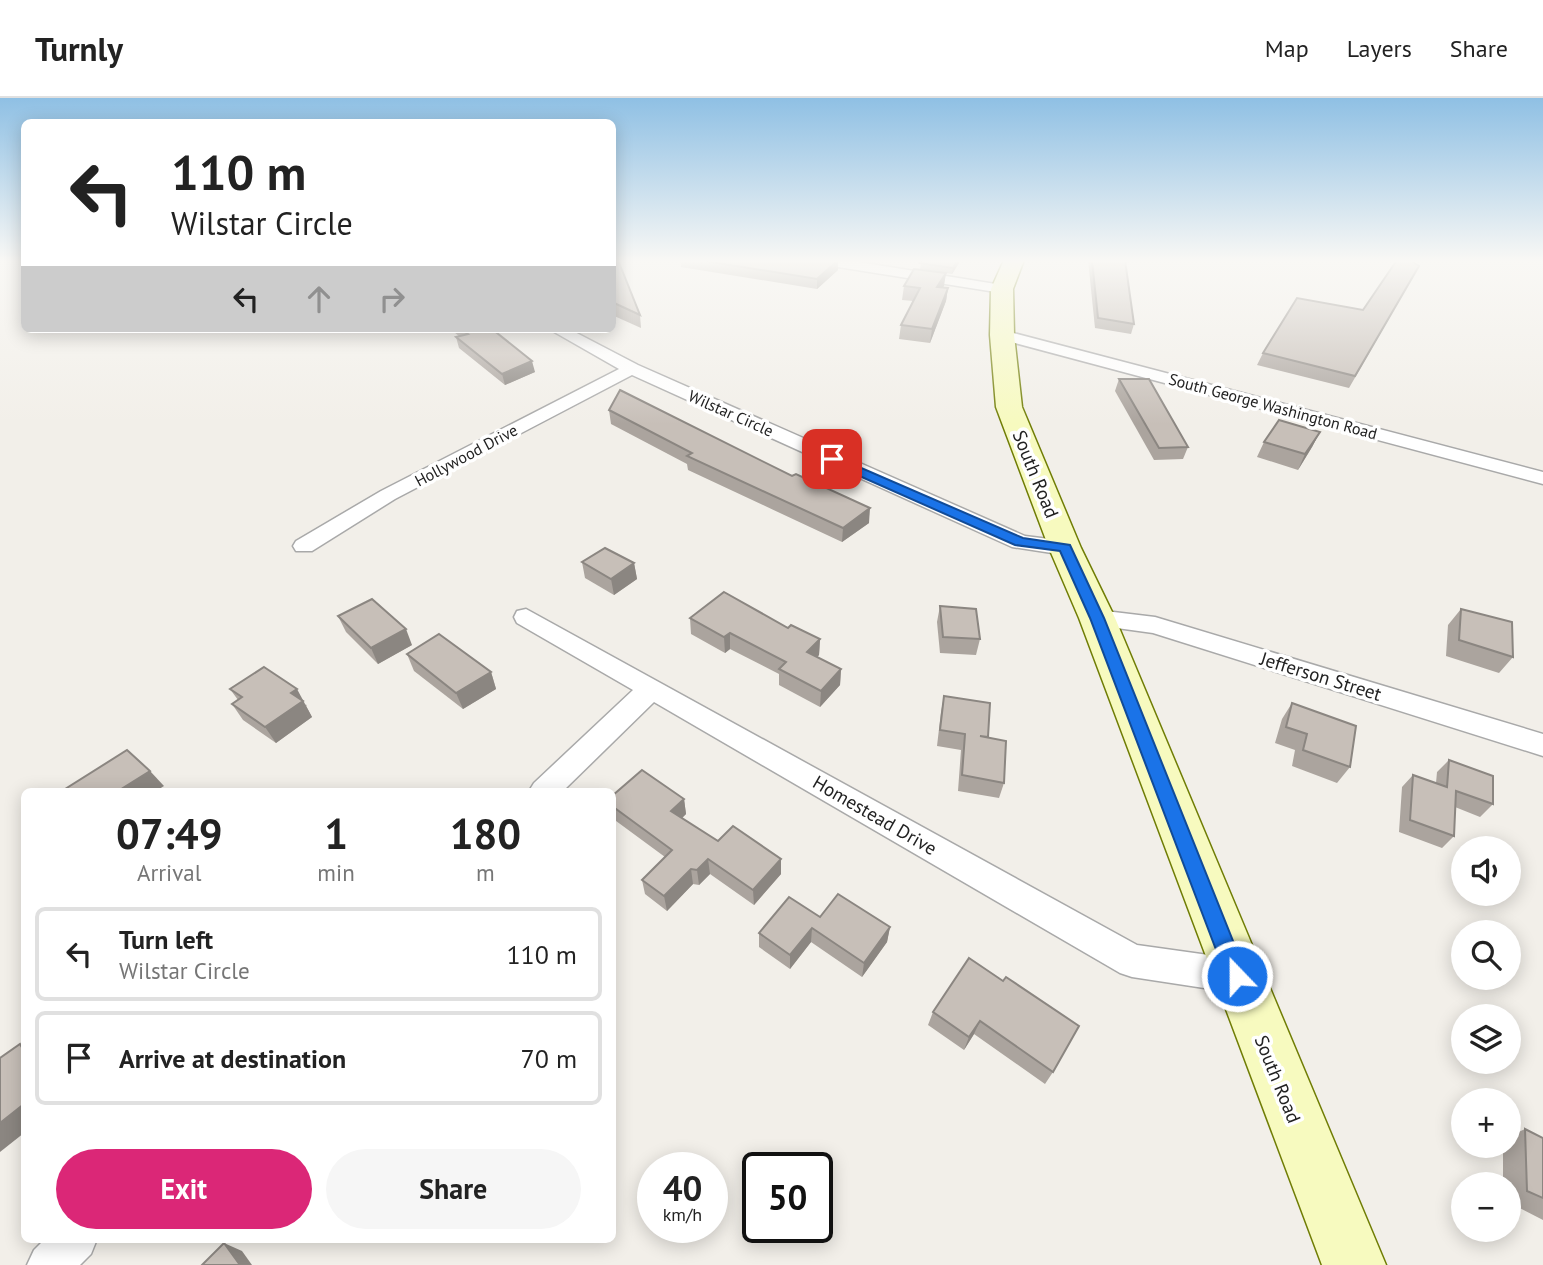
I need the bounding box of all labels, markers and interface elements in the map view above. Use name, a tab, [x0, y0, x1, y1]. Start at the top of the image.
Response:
text: Turnly	[35, 27, 123, 70]
text: Map	[1265, 33, 1309, 64]
text: Layers	[1347, 33, 1412, 64]
text: Share	[1450, 33, 1508, 64]
text: 110 m	[171, 140, 306, 204]
icon: left	[56, 147, 147, 238]
text: Wilstar Circle	[171, 202, 353, 244]
icon: left	[227, 280, 265, 318]
icon: ahead	[300, 280, 338, 318]
icon: right	[373, 280, 411, 318]
street label: South George Washington Road	[1167, 369, 1379, 443]
street label: Wilstar Circle	[685, 385, 777, 441]
street label: Hollywood Drive	[411, 419, 521, 491]
street label: South Road	[1008, 427, 1064, 521]
pin	[802, 429, 862, 489]
icon: arrive	[813, 440, 851, 478]
street label: Jefferson Street	[1257, 646, 1385, 706]
street label: Homestead Drive	[809, 770, 941, 860]
text: 07:49	[116, 806, 222, 861]
text: 1	[324, 806, 348, 861]
text: 180	[450, 806, 521, 861]
map controls	[1451, 836, 1521, 1242]
button: sound	[1451, 836, 1521, 906]
text: Arrival	[137, 858, 201, 887]
text: min	[317, 858, 355, 887]
text: m	[476, 858, 495, 887]
button: search	[1451, 920, 1521, 990]
text: Turn left	[119, 923, 213, 956]
icon: left	[60, 935, 98, 973]
text: 110 m	[506, 938, 577, 971]
position arrow	[1200, 939, 1274, 1013]
text: Wilstar Circle	[119, 956, 250, 985]
button: layers	[1451, 1004, 1521, 1074]
street label: South Road	[1250, 1032, 1306, 1126]
icon: arrive	[60, 1039, 98, 1077]
text: Arrive at destination	[119, 1042, 346, 1075]
text: 70 m	[521, 1042, 577, 1075]
button: +	[1451, 1088, 1521, 1158]
button: Exit	[56, 1149, 312, 1229]
button: Share	[326, 1149, 581, 1229]
speed limit sign: 50	[742, 1152, 833, 1243]
text: 40	[663, 1165, 702, 1211]
button: −	[1451, 1172, 1521, 1242]
text: km/h	[663, 1203, 702, 1226]

